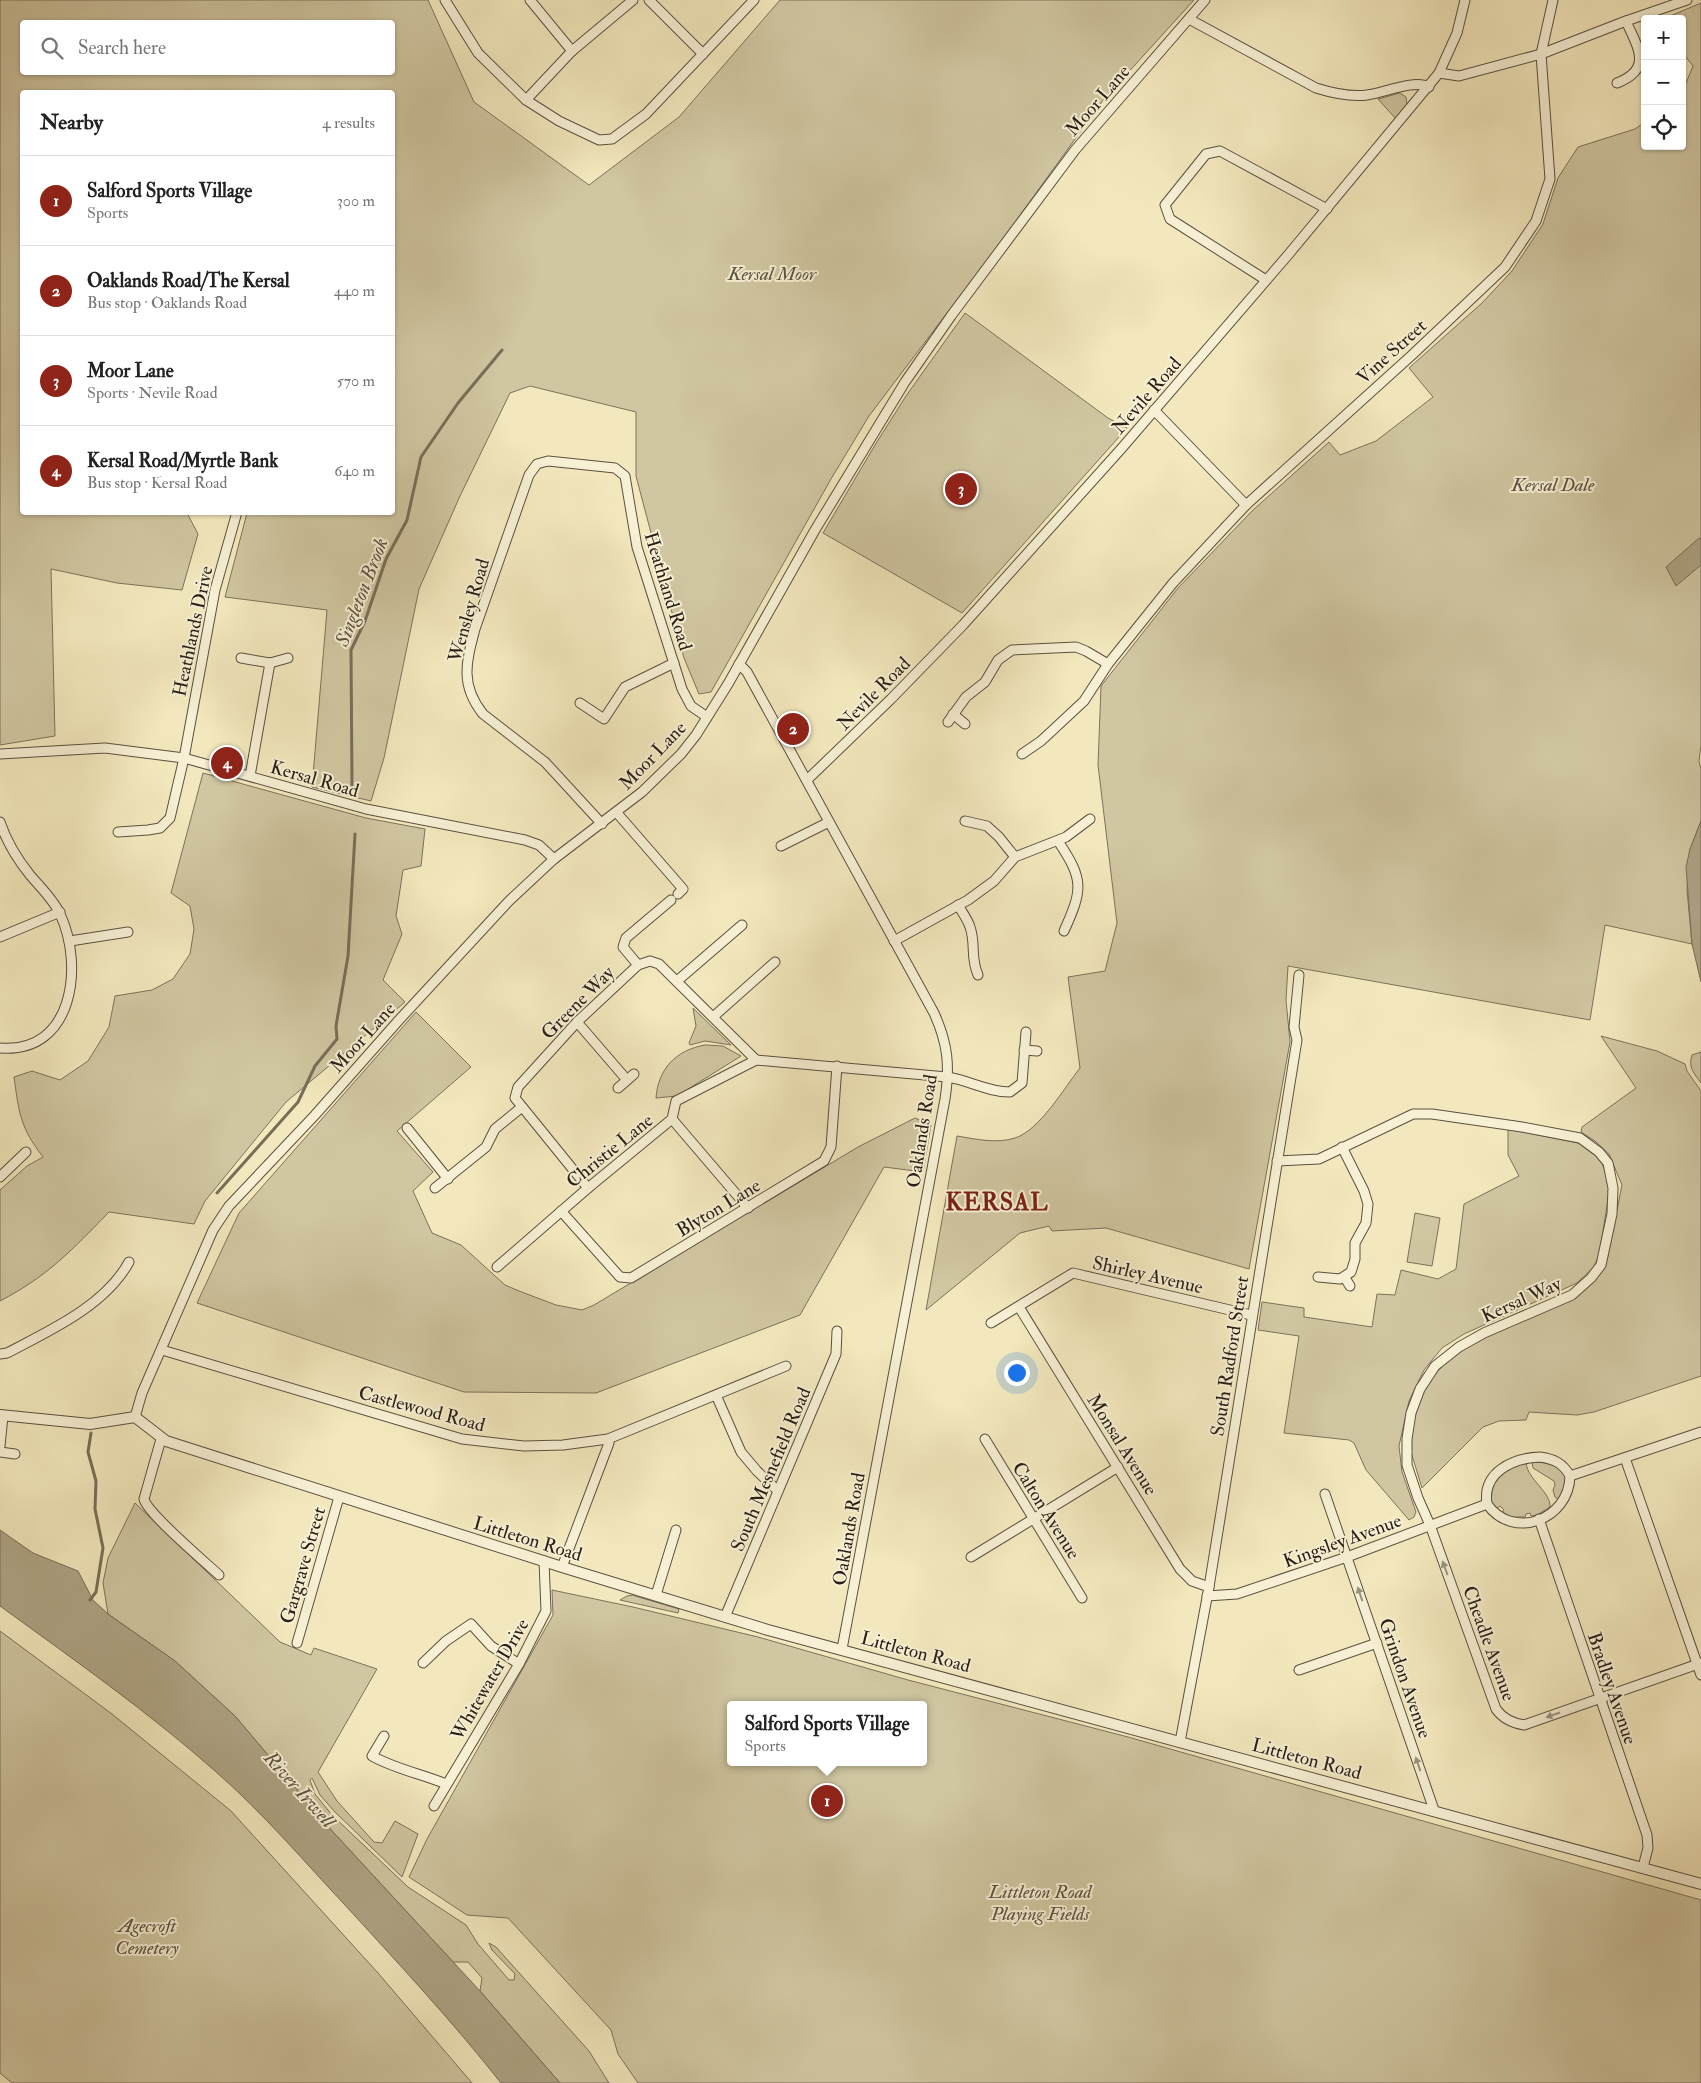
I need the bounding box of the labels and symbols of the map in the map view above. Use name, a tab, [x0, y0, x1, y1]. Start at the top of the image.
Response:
street label: Moor Lane	[1060, 60, 1135, 141]
park label: Kersal Moor	[727, 262, 817, 286]
street label: Vine Street	[1352, 314, 1432, 389]
street label: Nevile Road	[1107, 352, 1187, 439]
pin: 3	[945, 470, 977, 508]
park label: Kersal Dale	[1511, 473, 1595, 497]
street label: Heathland Road	[639, 529, 698, 654]
water label: Singleton Brook	[329, 534, 394, 651]
street label: Wensley Road	[442, 555, 495, 666]
street label: Heathlands Drive	[167, 564, 219, 699]
street label: Nevile Road	[832, 651, 916, 736]
pin: 2	[777, 710, 809, 748]
street label: Moor Lane	[614, 716, 692, 795]
pin: 4	[211, 744, 243, 782]
street label: Kersal Road	[268, 755, 362, 803]
street label: Greene Way	[536, 960, 620, 1045]
street label: Moor Lane	[325, 997, 401, 1078]
street label: Oaklands Road	[901, 1072, 943, 1190]
street label: Christie Lane	[561, 1108, 658, 1193]
street label: Blyton Lane	[672, 1173, 765, 1242]
district label: KERSAL	[945, 1187, 1049, 1218]
street label: Shirley Avenue	[1090, 1251, 1205, 1299]
street label: Kersal Way	[1478, 1271, 1566, 1328]
street label: South Radford Street	[1205, 1274, 1254, 1438]
your location	[1004, 1360, 1030, 1386]
street label: Castlewood Road	[356, 1381, 488, 1438]
street label: South Mesnefield Road	[725, 1383, 817, 1555]
street label: Monsal Avenue	[1081, 1389, 1163, 1500]
street label: Calton Avenue	[1007, 1457, 1086, 1564]
street label: Oaklands Road	[827, 1470, 871, 1588]
street label: Gargrave Street	[275, 1504, 331, 1626]
street label: Kingsley Avenue	[1280, 1508, 1405, 1573]
street label: Littleton Road	[470, 1511, 586, 1567]
one-way arrow	[1441, 1560, 1449, 1575]
street label: Cheadle Avenue	[1457, 1583, 1521, 1704]
one-way arrow	[1356, 1586, 1363, 1601]
street label: Whitewater Drive	[445, 1614, 534, 1746]
street label: Grindon Avenue	[1373, 1615, 1437, 1741]
street label: Littleton Road	[858, 1626, 974, 1678]
street label: Bradley Avenue	[1582, 1629, 1642, 1747]
one-way arrow	[1546, 1712, 1561, 1719]
street label: Littleton Road	[1249, 1733, 1365, 1785]
water label: River Irwell	[258, 1745, 342, 1835]
one-way arrow	[1414, 1756, 1422, 1771]
pin: 1	[811, 1782, 843, 1820]
park label: Littleton Road Playing Fields	[988, 1880, 1092, 1926]
park label: Agecroft Cemetery	[115, 1914, 179, 1960]

